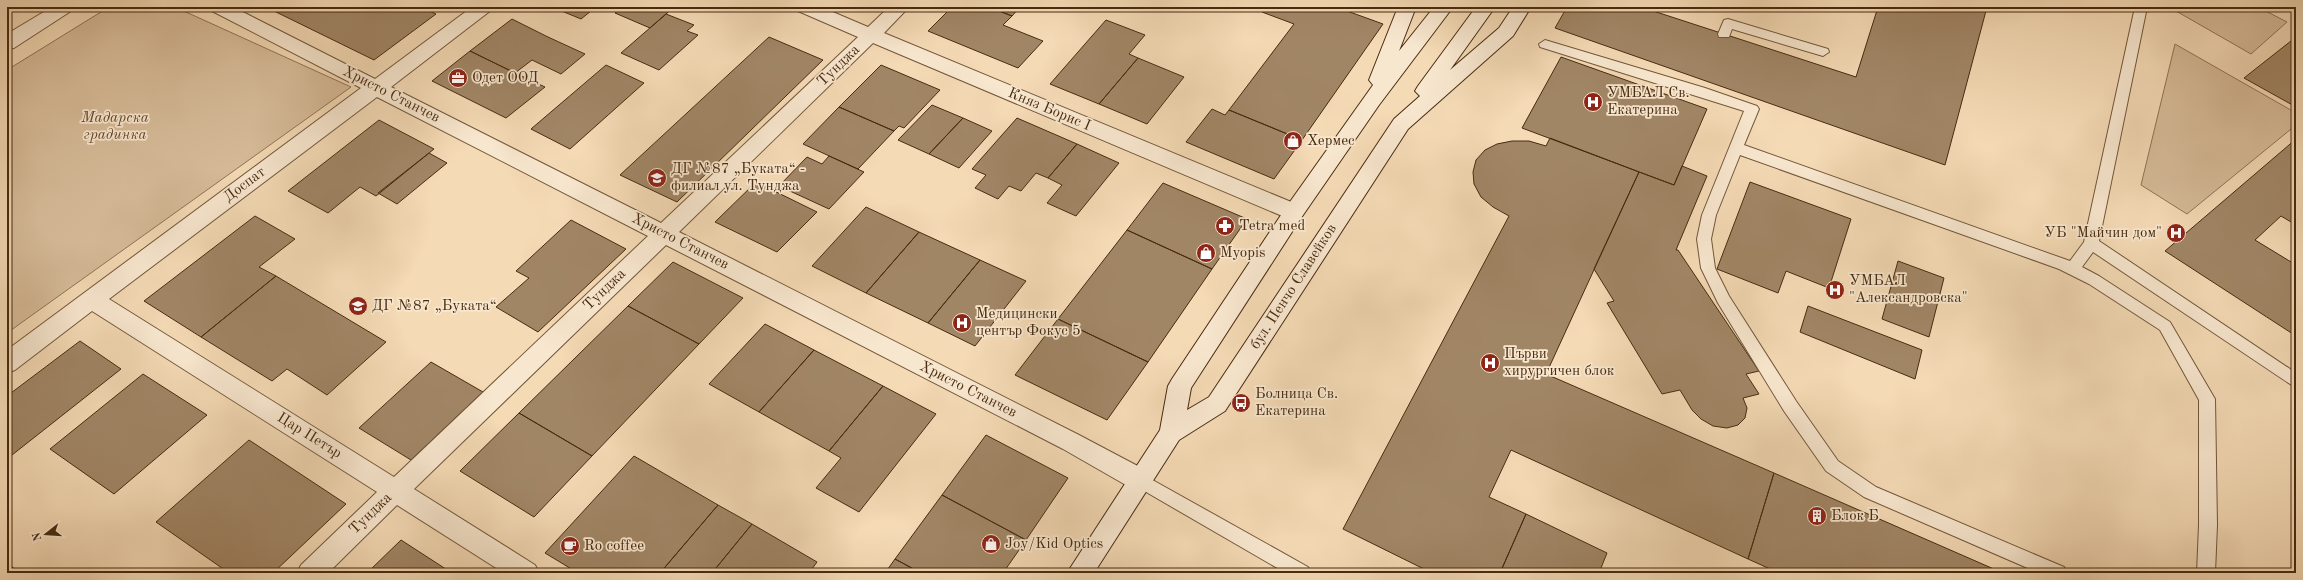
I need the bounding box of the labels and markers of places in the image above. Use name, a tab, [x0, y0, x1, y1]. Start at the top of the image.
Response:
office icon: Одет ООД	[447, 67, 469, 89]
place label: Одет ООД	[472, 71, 539, 86]
place label: УМБАЛ Св. Екатерина	[1607, 86, 1690, 118]
hospital icon: УМБАЛ Св. Екатерина	[1582, 91, 1604, 113]
shop icon: Хермес	[1282, 130, 1304, 152]
place label: Хермес	[1307, 134, 1355, 149]
place label: ДГ №87 „Буката“ - филиал ул. Тунджа	[671, 162, 805, 194]
school or university icon: ДГ №87 „Буката“ - филиал ул. Тунджа	[646, 167, 668, 189]
pharmacy icon: Tetra med	[1214, 215, 1236, 237]
place label: Tetra med	[1239, 219, 1305, 234]
hospital icon: УБ "Майчин дом"	[2165, 222, 2187, 244]
place label: УБ "Майчин дом"	[2044, 226, 2162, 241]
shop icon: Myopis	[1195, 242, 1217, 264]
place label: Myopis	[1220, 246, 1266, 261]
place label: УМБАЛ "Александровска"	[1849, 274, 1968, 306]
hospital icon: УМБАЛ "Александровска"	[1824, 279, 1846, 301]
school or university icon: ДГ №87 „Буката“	[347, 295, 369, 317]
place label: ДГ №87 „Буката“	[372, 299, 497, 314]
place label: Медицински център Фокус 5	[976, 307, 1081, 339]
hospital icon: Медицински център Фокус 5	[951, 312, 973, 334]
place label: Първи хирургичен блок	[1504, 347, 1615, 379]
hospital icon: Първи хирургичен блок	[1479, 352, 1501, 374]
place label: Болница Св. Екатерина	[1255, 387, 1338, 419]
bus stop icon: Болница Св. Екатерина	[1230, 392, 1252, 414]
building icon: Блок Б	[1806, 505, 1828, 527]
place label: Блок Б	[1831, 509, 1879, 524]
shop icon: Joy/Kid Optics	[980, 533, 1002, 555]
cafe icon: Ro coffee	[559, 535, 581, 557]
place label: Joy/Kid Optics	[1005, 537, 1103, 552]
place label: Ro coffee	[584, 539, 644, 554]

